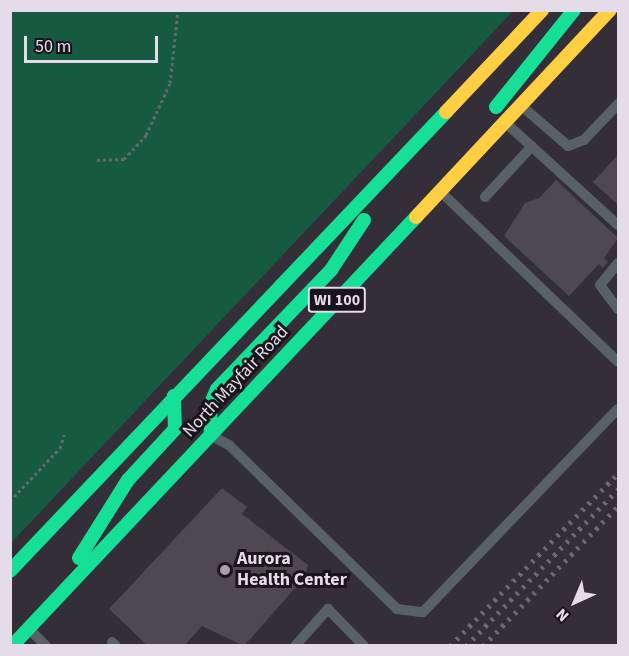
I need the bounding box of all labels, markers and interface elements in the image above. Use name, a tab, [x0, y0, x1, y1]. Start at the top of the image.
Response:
scale bar	[27, 24, 160, 62]
text: 50 m	[35, 34, 71, 59]
road number: WI 100	[307, 287, 367, 313]
street label: North Mayfair Road	[179, 322, 293, 442]
place label: Aurora Health Center	[237, 549, 347, 592]
marker: Aurora Health Center	[218, 563, 232, 577]
north arrow	[545, 572, 605, 632]
text: N	[551, 603, 574, 627]

